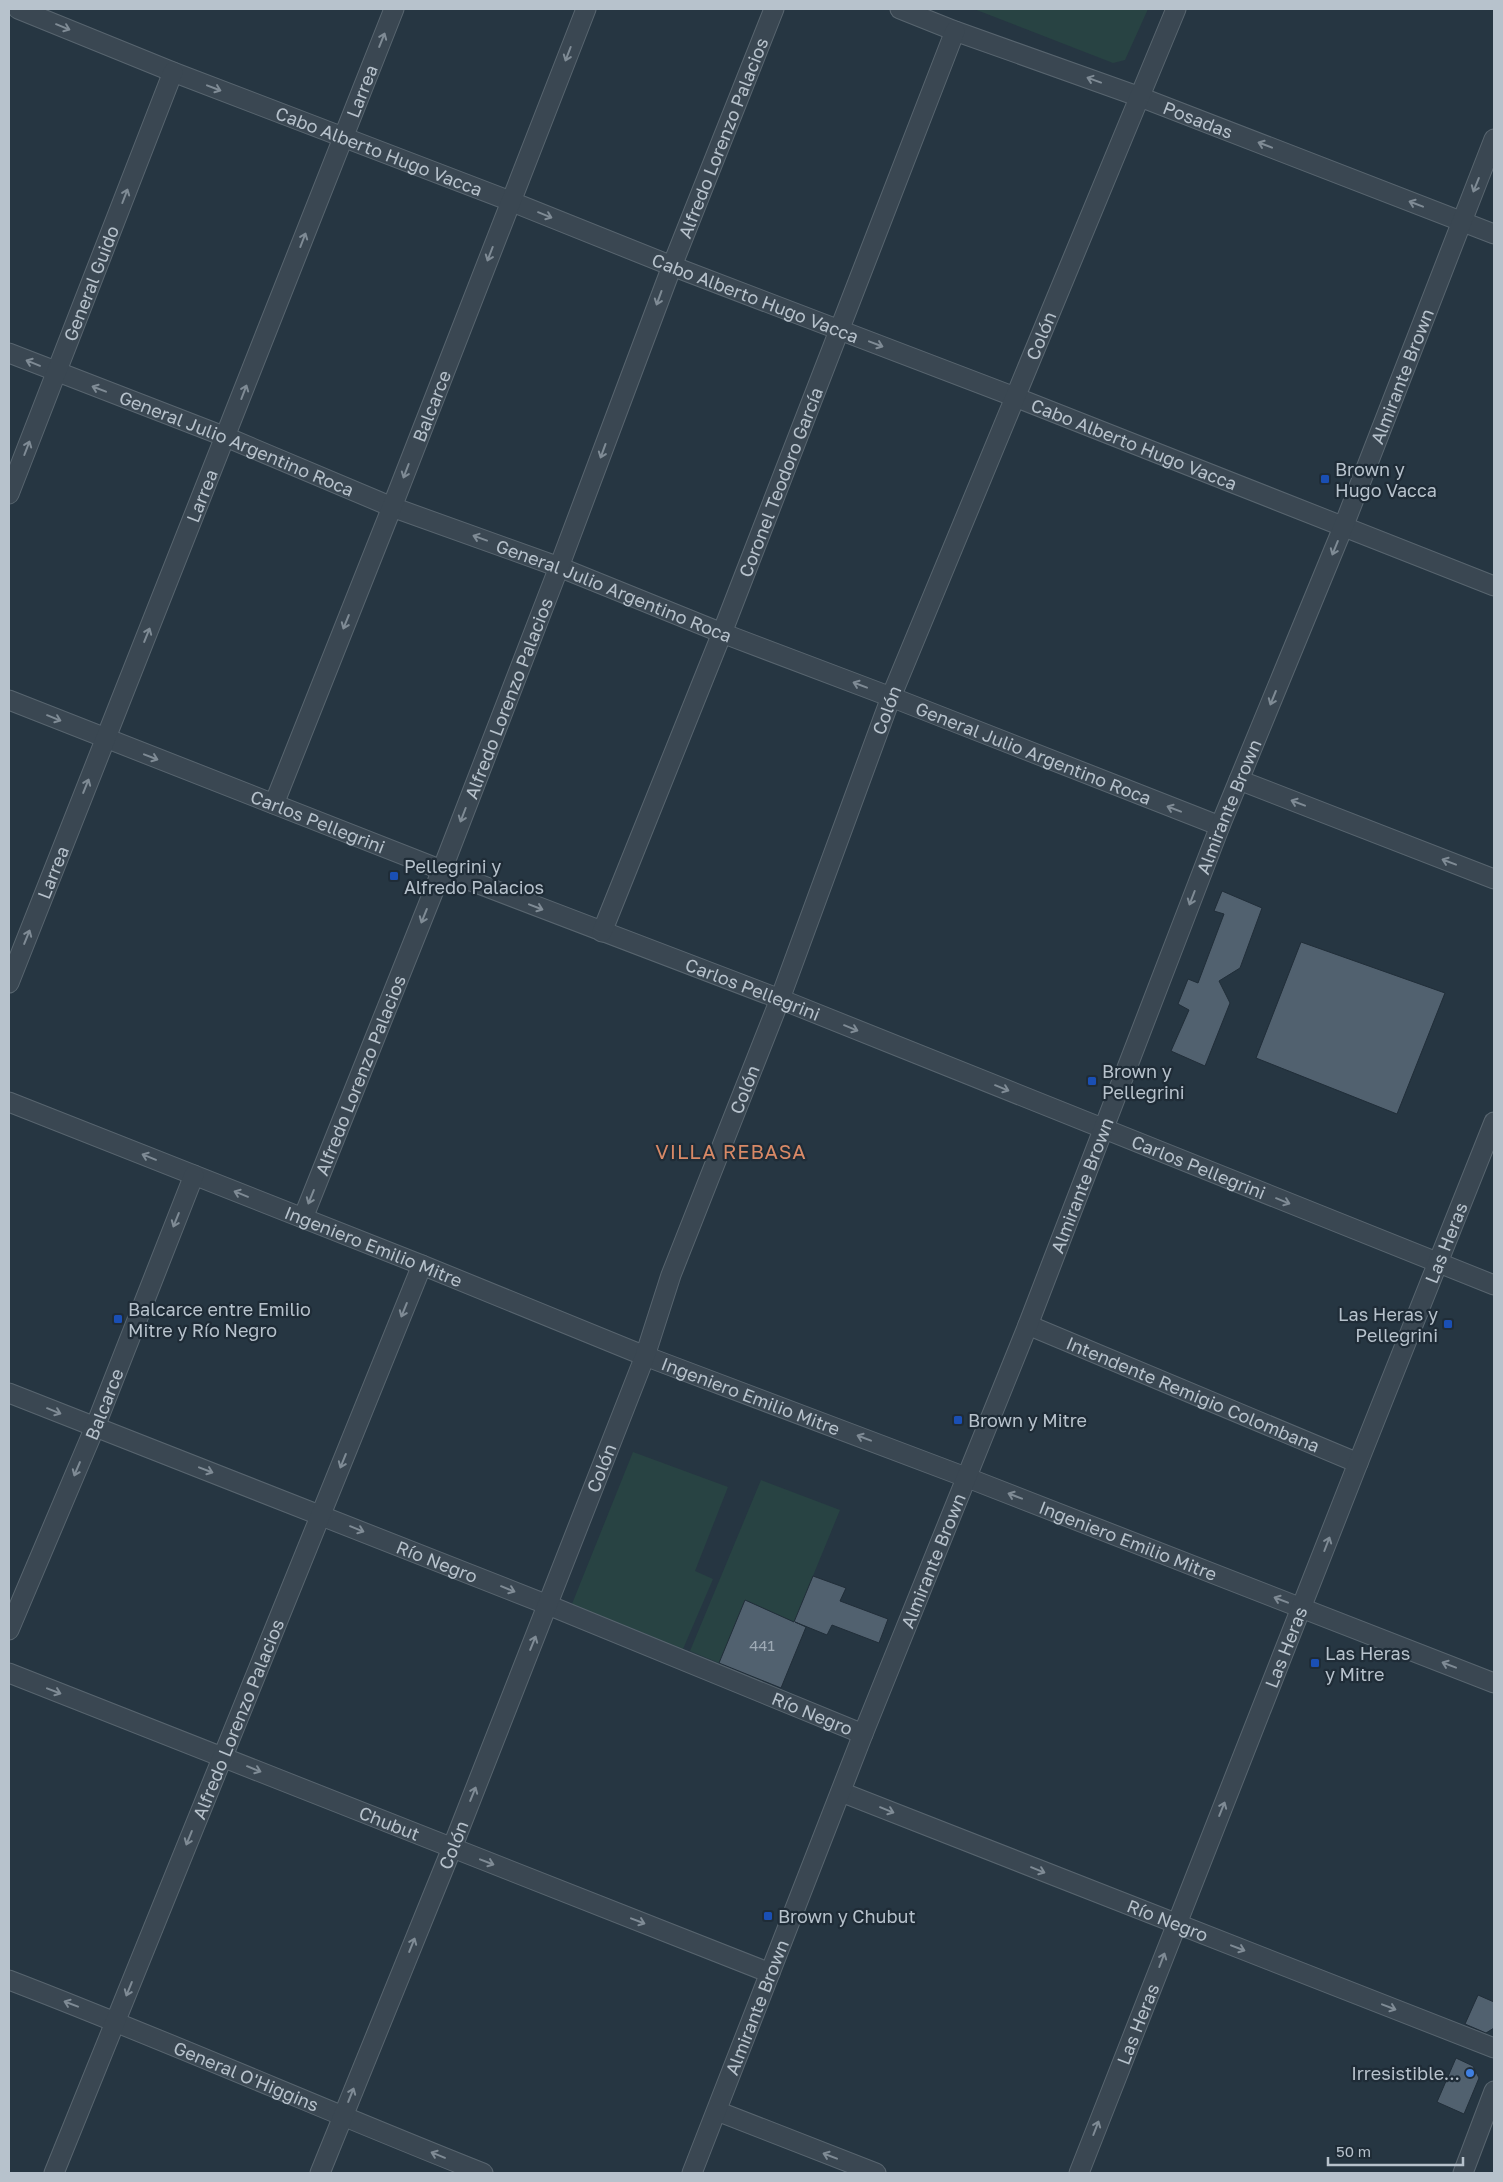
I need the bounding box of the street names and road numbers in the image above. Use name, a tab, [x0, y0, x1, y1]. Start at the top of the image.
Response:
street label: Alfredo Lorenzo Palacios	[673, 34, 773, 241]
street label: Larrea	[341, 61, 382, 121]
street label: Posadas	[1160, 96, 1236, 143]
street label: Cabo Alberto Hugo Vacca	[273, 101, 486, 200]
street label: General Guido	[58, 222, 123, 344]
street label: Cabo Alberto Hugo Vacca	[649, 248, 862, 347]
street label: Almirante Brown	[1366, 305, 1438, 447]
street label: Colón	[1021, 308, 1061, 363]
street label: Balcarce	[408, 367, 455, 445]
street label: Coronel Teodoro García	[734, 384, 827, 580]
street label: General Julio Argentino Roca	[116, 386, 357, 501]
street label: Cabo Alberto Hugo Vacca	[1028, 393, 1240, 495]
street label: Larrea	[181, 466, 222, 525]
street label: General Julio Argentino Roca	[493, 534, 735, 647]
street label: Alfredo Lorenzo Palacios	[460, 594, 557, 802]
street label: Colón	[867, 682, 906, 738]
street label: General Julio Argentino Roca	[913, 697, 1155, 809]
street label: Almirante Brown	[1192, 736, 1266, 877]
street label: Carlos Pellegrini	[248, 785, 388, 858]
street label: Larrea	[32, 843, 73, 902]
street label: Carlos Pellegrini	[682, 953, 823, 1025]
street label: Alfredo Lorenzo Palacios	[310, 972, 410, 1178]
street label: Colón	[725, 1062, 764, 1117]
street label: Almirante Brown	[1046, 1114, 1118, 1256]
street label: Carlos Pellegrini	[1128, 1130, 1269, 1203]
street label: Las Heras	[1420, 1199, 1472, 1286]
street label: Ingeniero Emilio Mitre	[282, 1201, 466, 1291]
street label: Intendente Remigio Colombana	[1063, 1331, 1323, 1457]
street label: Ingeniero Emilio Mitre	[658, 1352, 843, 1440]
street label: Balcarce	[80, 1365, 128, 1443]
street label: Colón	[582, 1440, 621, 1496]
street label: Almirante Brown	[896, 1490, 970, 1631]
street label: Ingeniero Emilio Mitre	[1036, 1496, 1220, 1585]
street label: Río Negro	[393, 1536, 481, 1587]
street label: Las Heras	[1260, 1603, 1311, 1691]
street label: Alfredo Lorenzo Palacios	[188, 1616, 288, 1822]
street label: Río Negro	[769, 1687, 856, 1740]
street label: Chubut	[356, 1801, 423, 1845]
street label: Colón	[434, 1817, 473, 1873]
street label: Río Negro	[1124, 1894, 1211, 1946]
street label: Almirante Brown	[720, 1936, 793, 2078]
street label: Las Heras	[1112, 1980, 1163, 2068]
street label: General O'Higgins	[170, 2036, 322, 2116]

